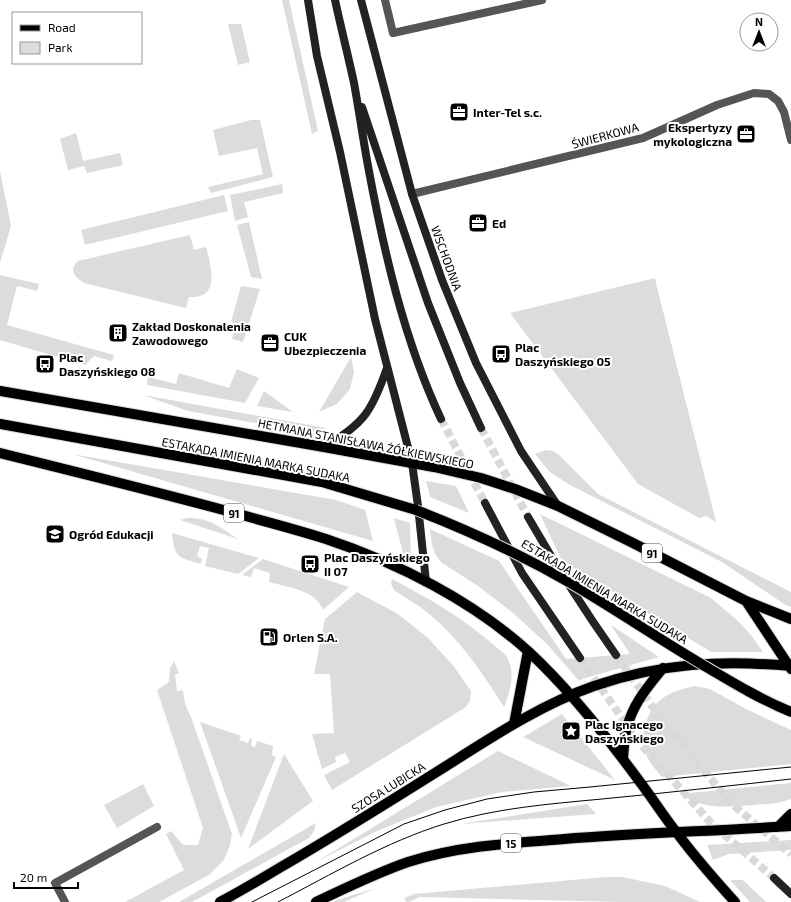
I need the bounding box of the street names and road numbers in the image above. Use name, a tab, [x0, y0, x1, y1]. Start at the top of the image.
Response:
street label: ŚWIERKOWA	[570, 119, 641, 151]
street label: WSCHODNIA	[429, 224, 465, 293]
street label: HETMANA STANISŁAWA ŻÓŁKIEWSKIEGO	[257, 415, 475, 471]
street label: ESTAKADA IMIENIA MARKA SUDAKA	[161, 434, 352, 484]
road number: 91	[224, 504, 244, 522]
street label: ESTAKADA IMIENIA MARKA SUDAKA	[519, 536, 691, 647]
road number: 91	[642, 544, 662, 562]
street label: SZOSA LUBICKA	[349, 759, 428, 815]
road number: 15	[501, 834, 521, 852]

